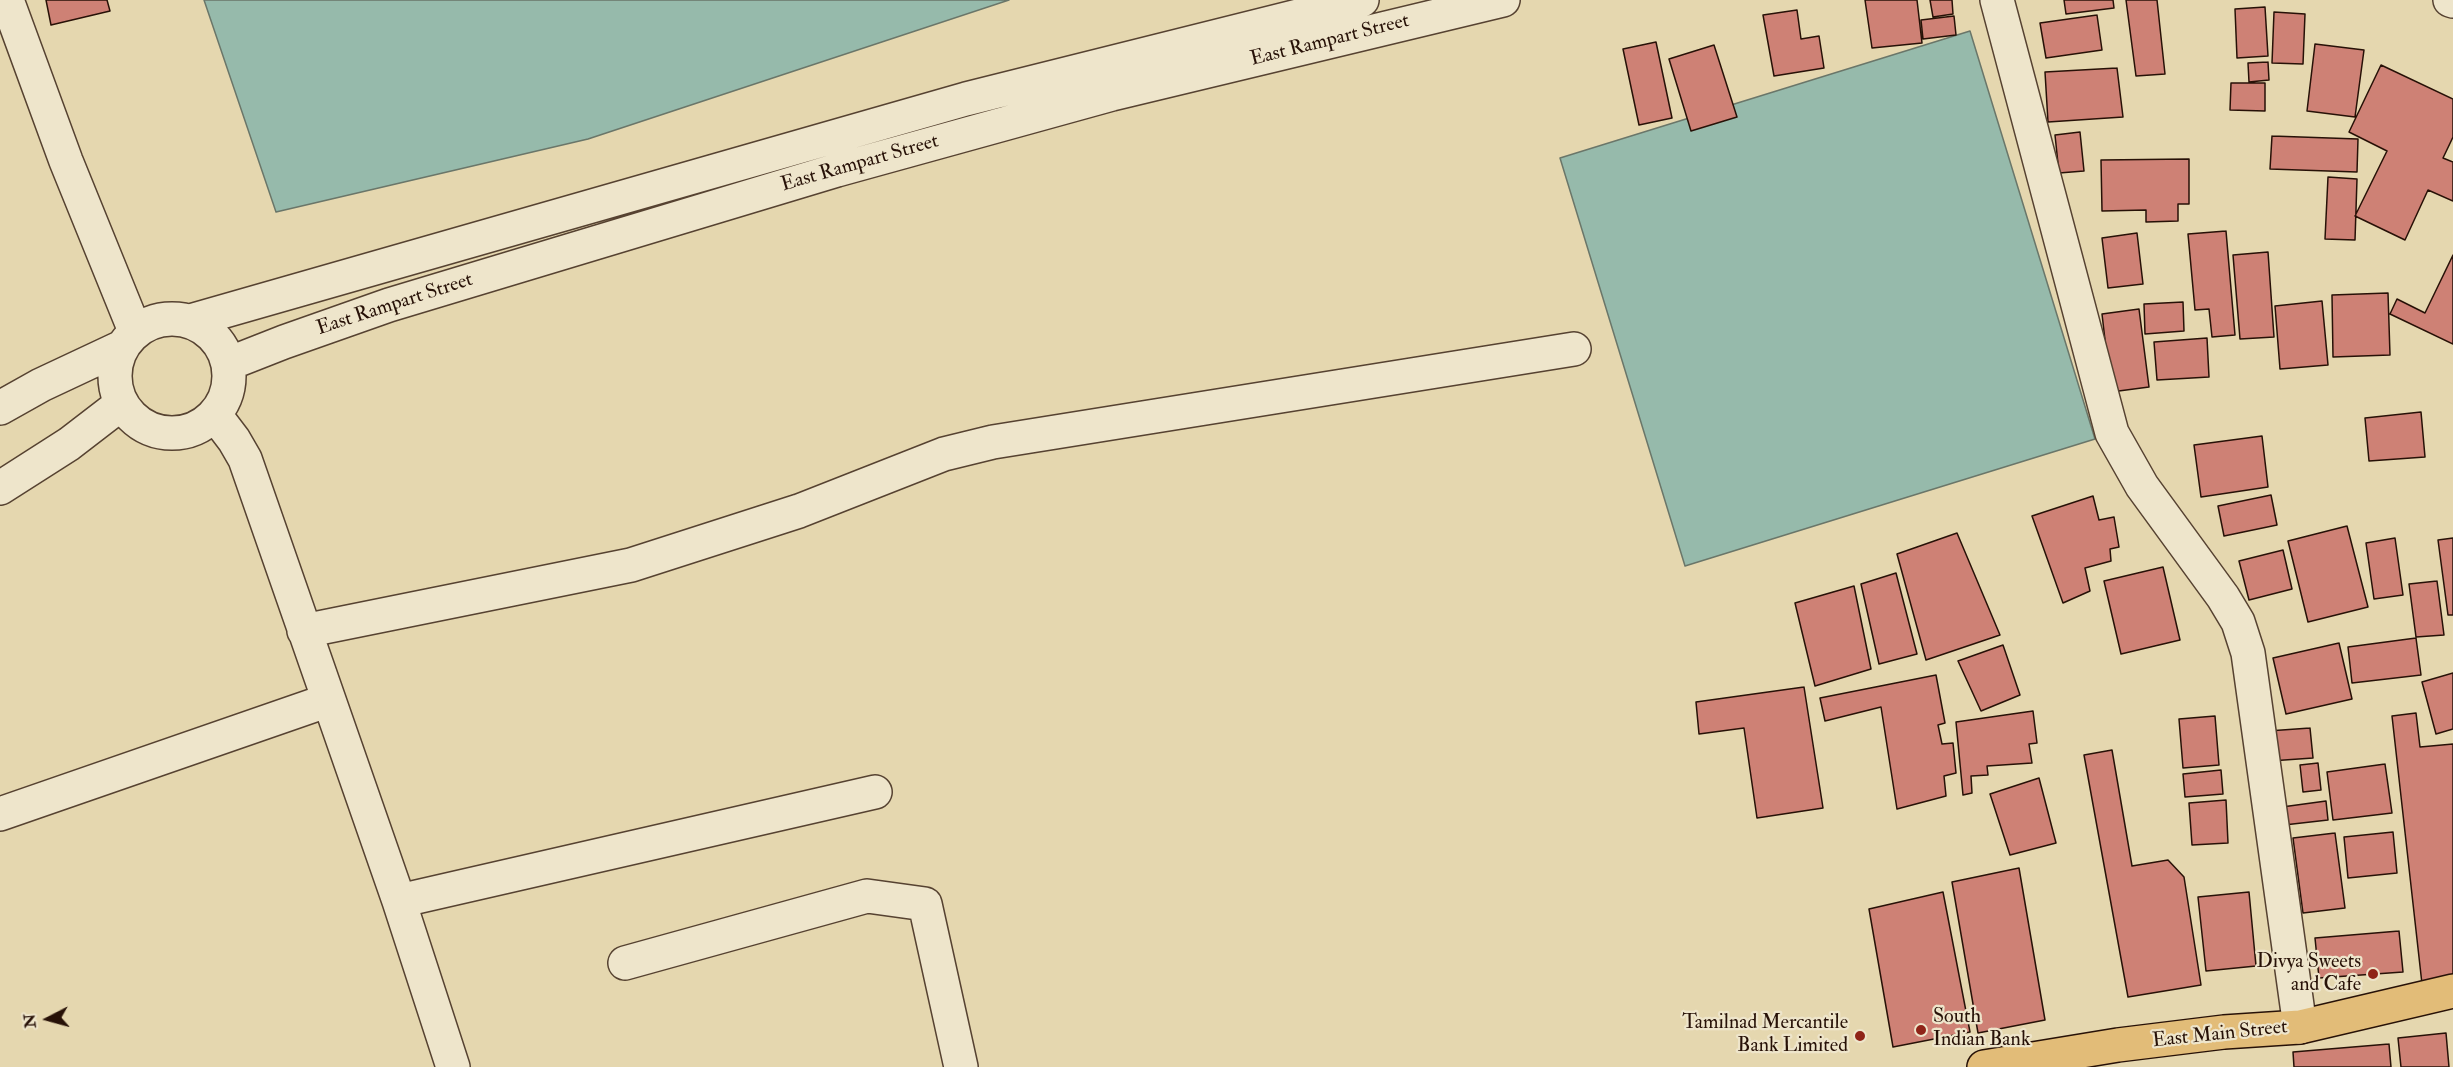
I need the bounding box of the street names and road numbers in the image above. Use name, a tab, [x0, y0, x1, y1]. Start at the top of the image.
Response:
street label: East Rampart Street	[1248, 10, 1412, 72]
street label: East Rampart Street	[778, 130, 942, 198]
street label: East Rampart Street	[314, 268, 476, 342]
street label: East Main Street	[2151, 1016, 2289, 1054]

